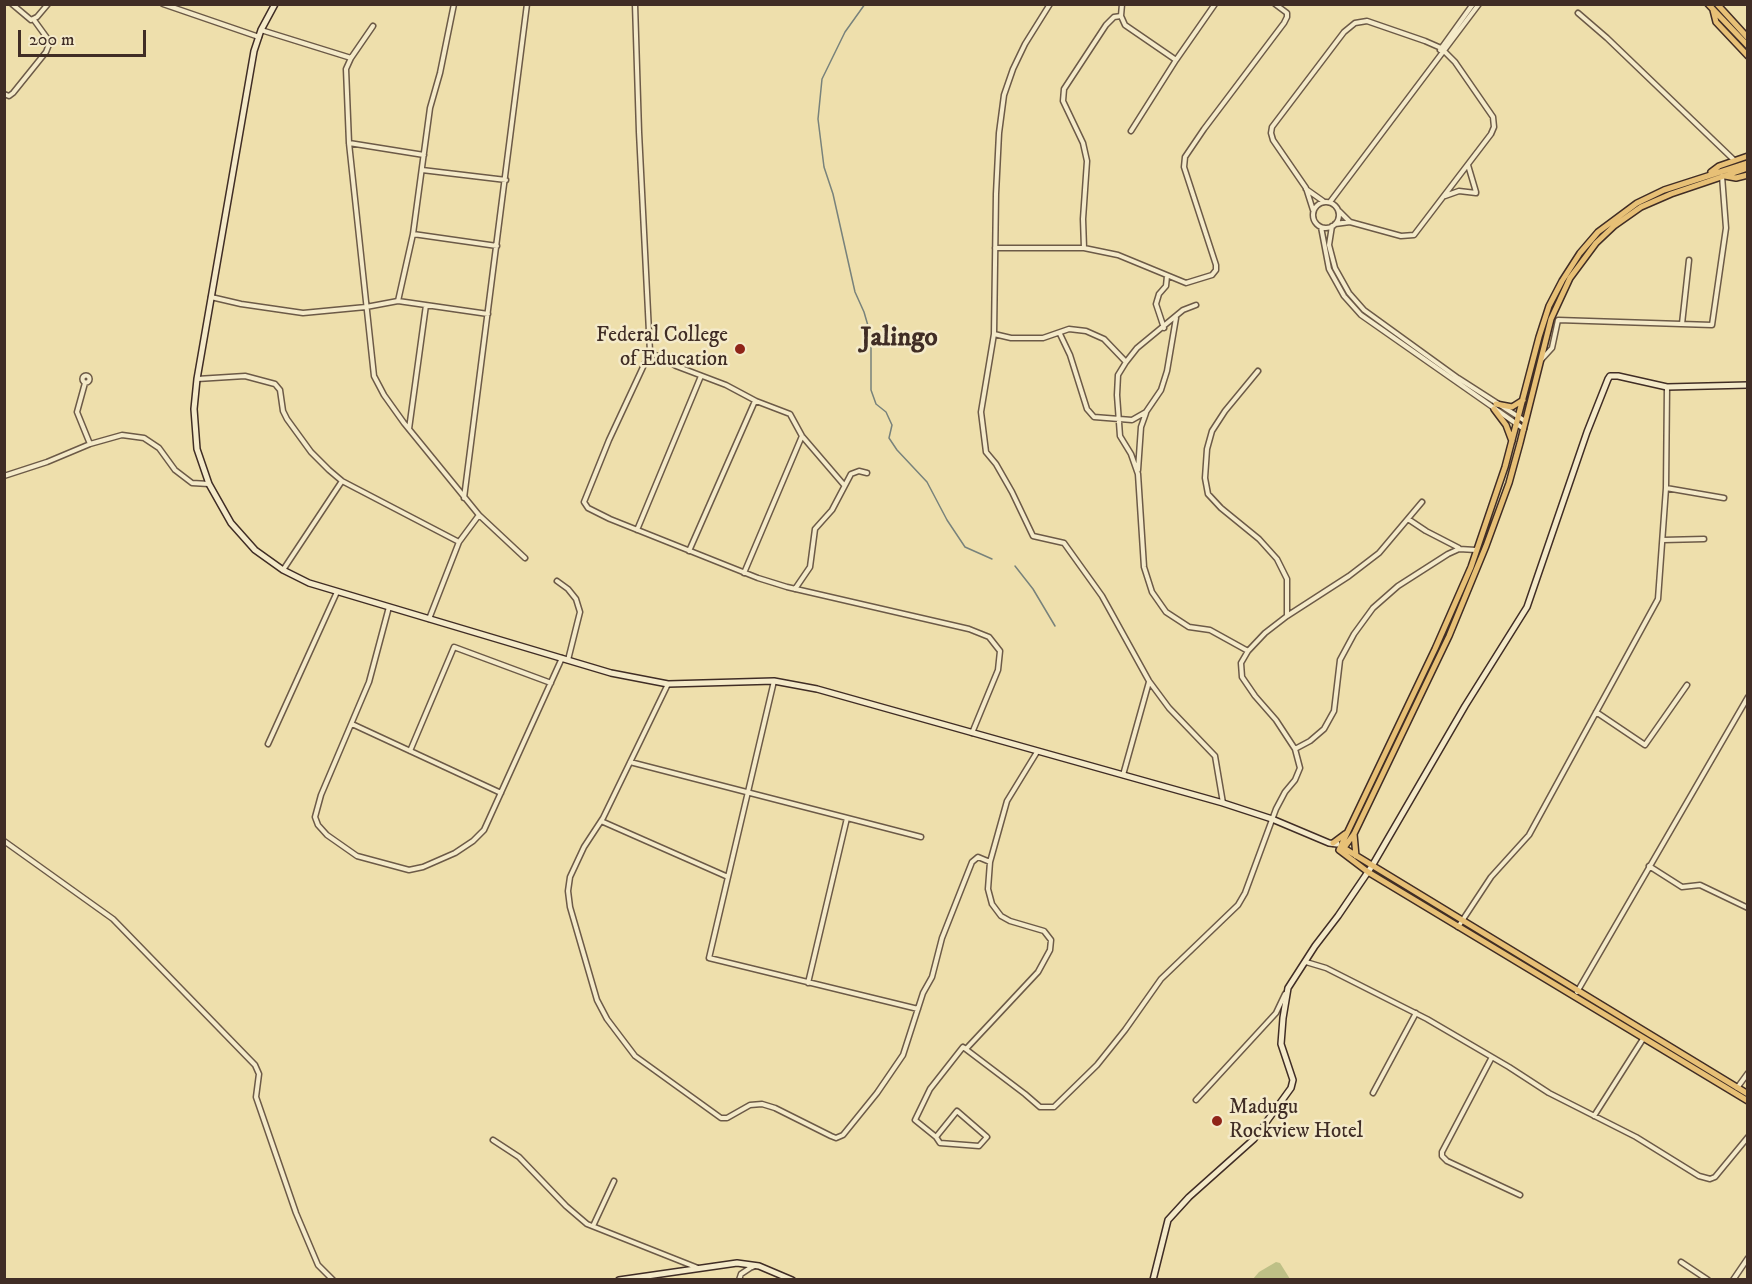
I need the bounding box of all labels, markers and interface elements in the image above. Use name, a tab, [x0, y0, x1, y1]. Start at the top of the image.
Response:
scale bar	[21, 18, 148, 56]
text: 200 m	[29, 29, 75, 51]
district label: Jalingo	[860, 323, 938, 355]
place label: Federal College of Education	[596, 324, 728, 374]
marker: Federal College of Education	[733, 342, 747, 356]
place label: Madugu Rockview Hotel	[1229, 1096, 1363, 1146]
marker: Madugu Rockview Hotel	[1210, 1114, 1224, 1128]

